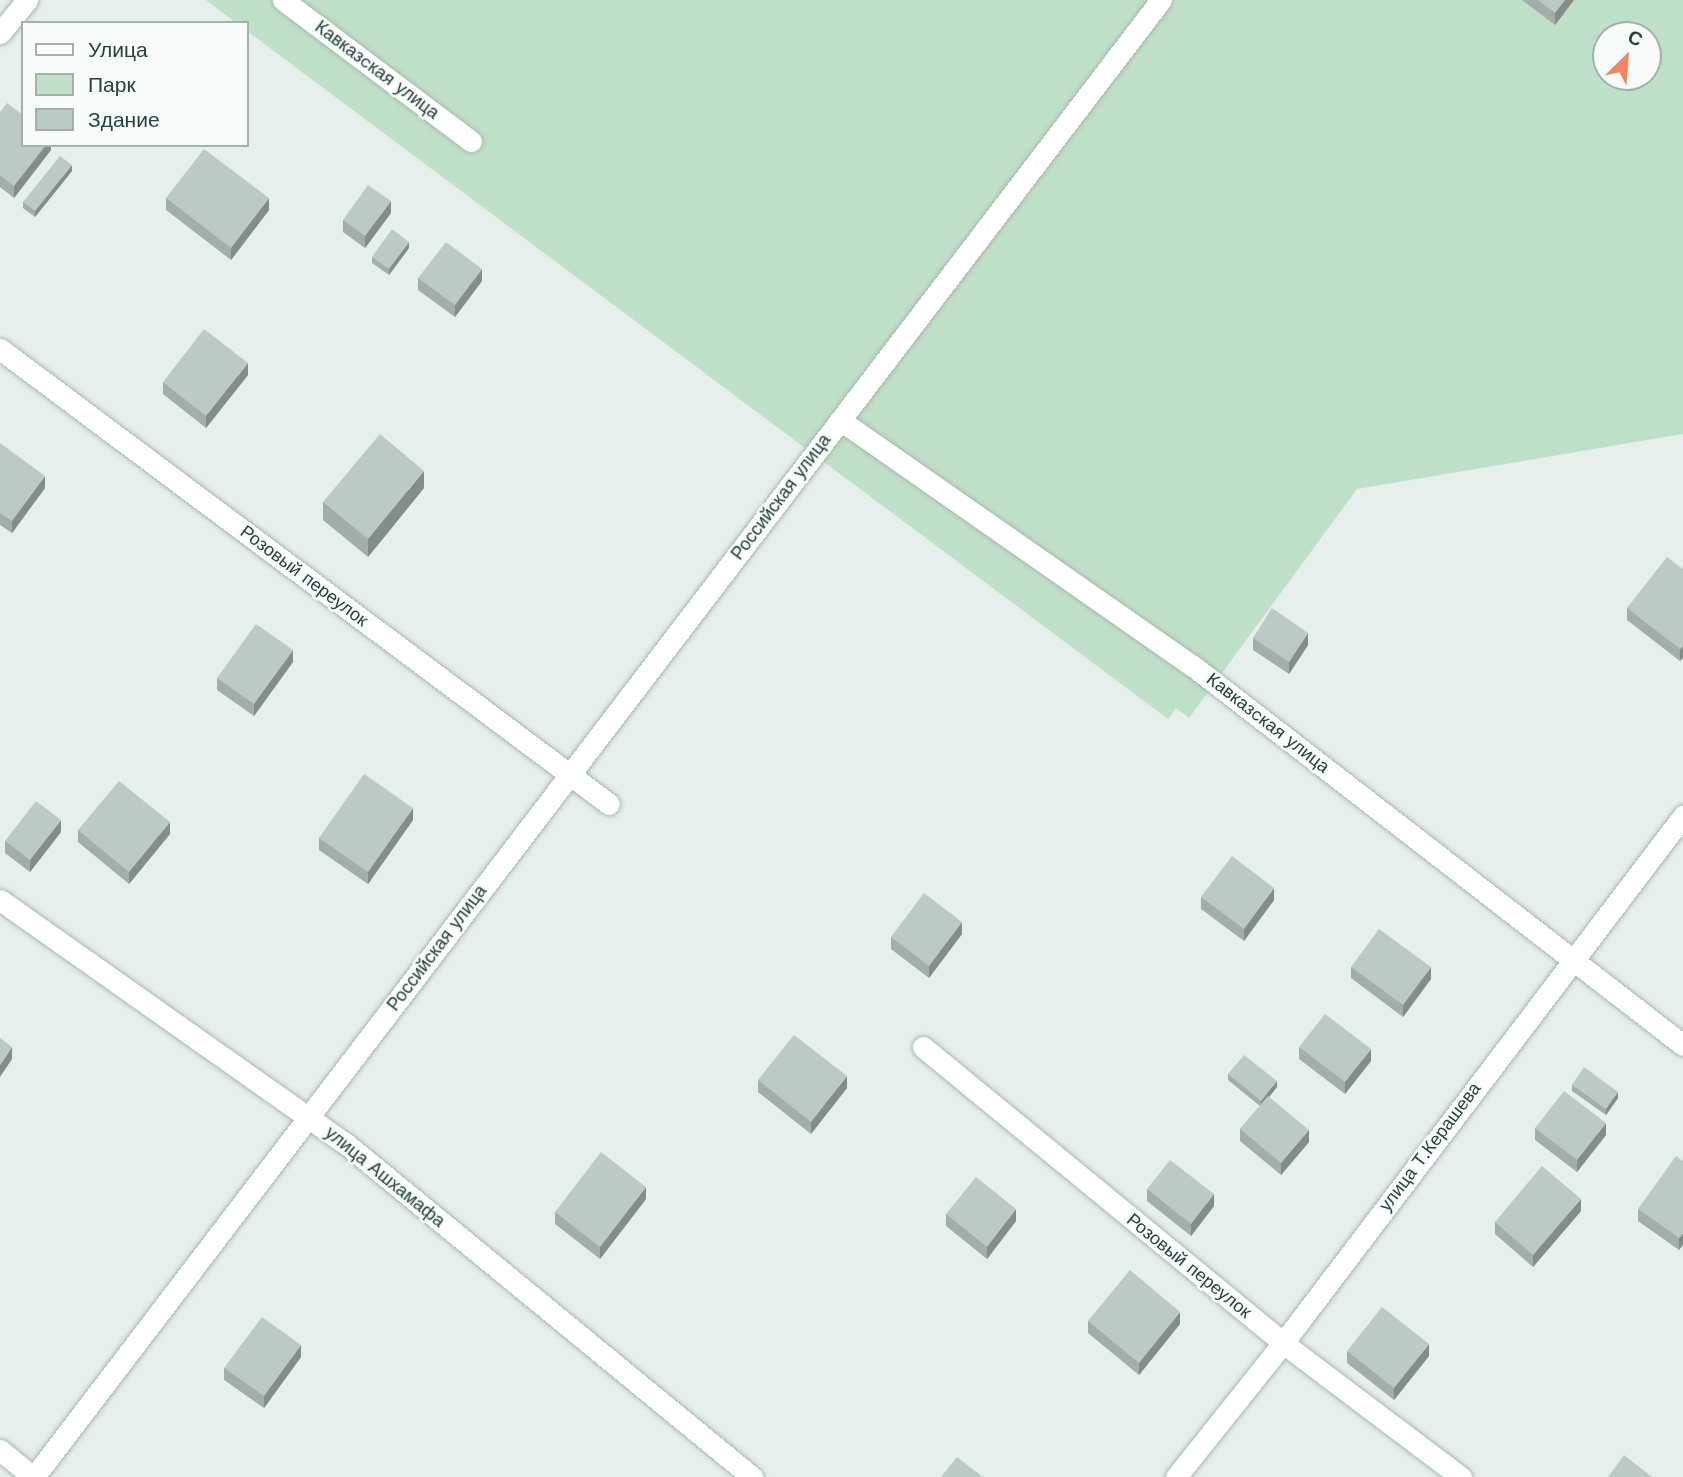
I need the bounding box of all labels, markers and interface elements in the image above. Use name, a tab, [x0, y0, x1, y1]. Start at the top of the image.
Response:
street label: Кавказcкая улица	[311, 16, 443, 124]
legend	[21, 21, 248, 147]
north arrow	[1592, 21, 1662, 91]
text: С	[1624, 25, 1646, 52]
text: Улица	[88, 37, 148, 62]
text: Парк	[88, 72, 136, 97]
text: Здание	[88, 107, 160, 132]
street label: Российская улица	[727, 430, 835, 564]
street label: Розовый переулок	[236, 521, 372, 631]
street label: Кавказcкая улица	[1202, 668, 1334, 778]
street label: Российская улица	[383, 881, 491, 1015]
street label: улица Т.Керашева	[1375, 1078, 1485, 1216]
street label: улица Ашхамафа	[321, 1122, 449, 1232]
street label: Розовый переулок	[1122, 1209, 1256, 1323]

